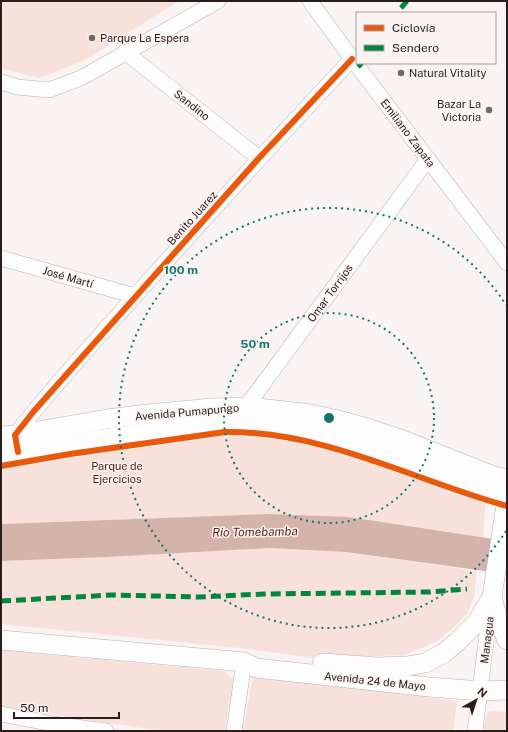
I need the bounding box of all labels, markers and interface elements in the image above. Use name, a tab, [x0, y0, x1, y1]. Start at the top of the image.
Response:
legend	[356, 12, 496, 64]
text: Ciclovía	[392, 21, 435, 35]
place label: Parque La Espera	[100, 32, 189, 44]
marker: Parque La Espera	[87, 33, 97, 43]
text: Sendero	[392, 41, 439, 55]
place label: Natural Vitality	[409, 67, 486, 79]
marker: Natural Vitality	[396, 68, 406, 78]
street label: Sandino	[172, 87, 212, 123]
street label: Emiliano Zapata	[379, 97, 437, 169]
place label: Bazar La Victoria	[437, 98, 481, 123]
marker: Bazar La Victoria	[484, 105, 494, 115]
street label: Benito Juarez	[165, 189, 219, 247]
street label: Omar Torrijos	[305, 261, 355, 324]
text: 100 m	[164, 263, 198, 277]
street label: José Martí	[41, 264, 95, 290]
text: 50 m	[240, 337, 270, 351]
street label: Avenida Pumapungo	[134, 401, 240, 423]
centre of rings	[322, 411, 336, 425]
park label: Parque de Ejercicios	[91, 460, 143, 485]
water label: Río Tomebamba	[212, 524, 298, 540]
street label: Managua	[478, 616, 496, 664]
street label: Avenida 24 de Mayo	[324, 670, 426, 692]
north arrow	[456, 680, 496, 720]
text: N	[475, 685, 489, 700]
scale bar	[14, 694, 119, 720]
text: 50 m	[20, 701, 48, 715]

